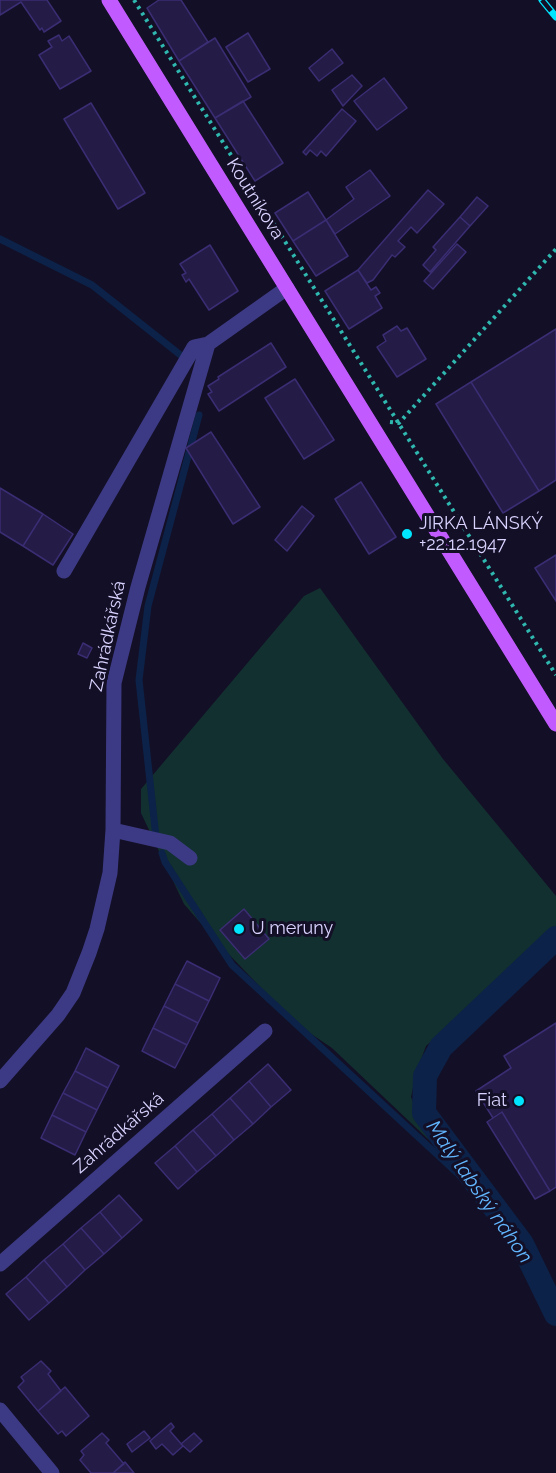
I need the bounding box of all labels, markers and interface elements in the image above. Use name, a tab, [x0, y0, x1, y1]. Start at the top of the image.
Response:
street label: Koutníkova	[222, 154, 288, 244]
place label: JIRKA LÁNSKÝ +22.12.1947	[419, 513, 543, 556]
marker: JIRKA LÁNSKÝ +22.12.1947	[400, 527, 414, 541]
street label: Zahrádkářská	[86, 579, 130, 693]
place label: U meruny	[251, 918, 333, 940]
marker: U meruny	[232, 922, 246, 936]
street label: Zahrádkářská	[69, 1088, 169, 1178]
place label: Fiat	[477, 1090, 507, 1112]
marker: Fiat	[512, 1094, 526, 1108]
water label: Malý labský náhon	[421, 1116, 537, 1268]

